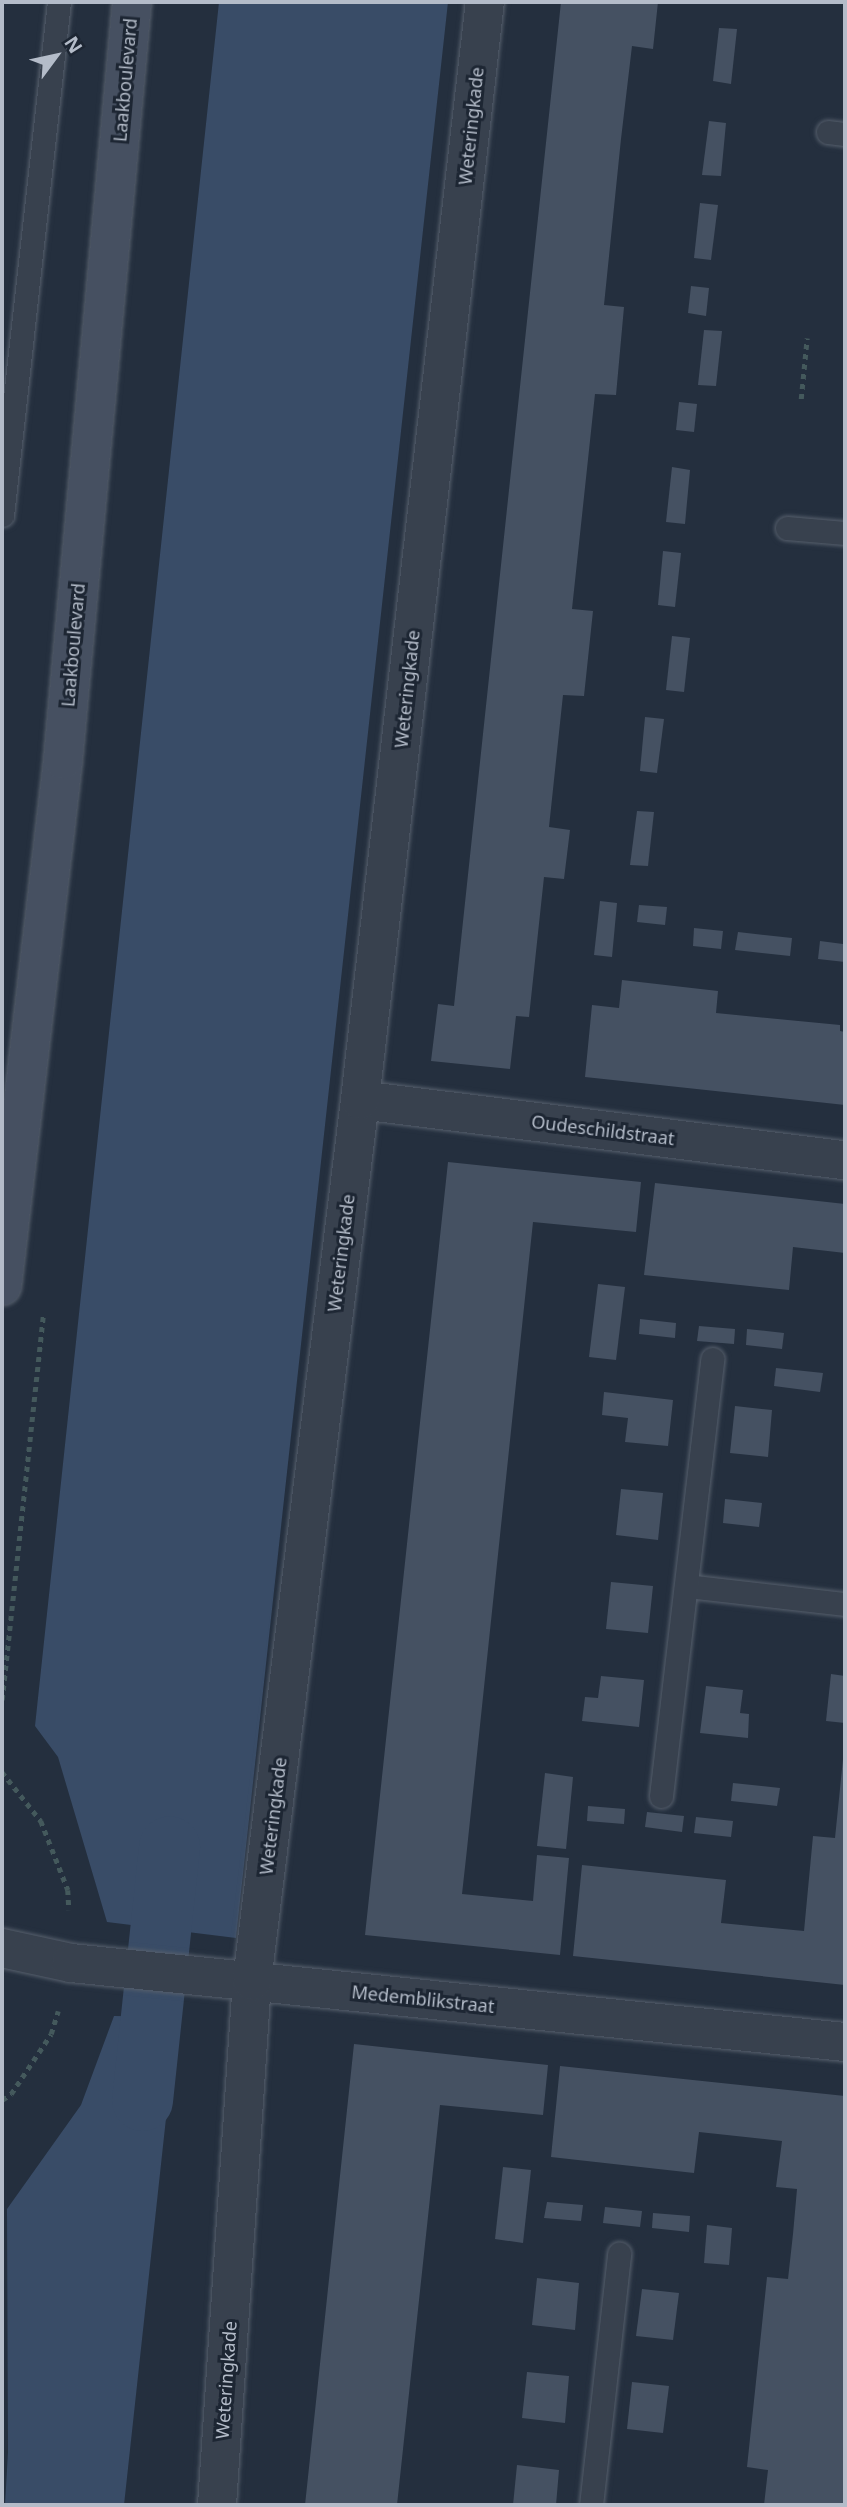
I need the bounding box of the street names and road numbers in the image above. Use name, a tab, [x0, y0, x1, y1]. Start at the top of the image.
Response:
street label: Laakboulevard	[109, 17, 141, 143]
street label: Weteringkade	[454, 66, 488, 186]
street label: Laakboulevard	[57, 582, 89, 708]
street label: Weteringkade	[390, 629, 424, 749]
street label: Oudeschildstraat	[530, 1111, 676, 1149]
street label: Weteringkade	[323, 1193, 359, 1313]
street label: Weteringkade	[255, 1756, 291, 1876]
street label: Medemblikstraat	[351, 1981, 495, 2017]
street label: Weteringkade	[211, 2320, 241, 2440]

